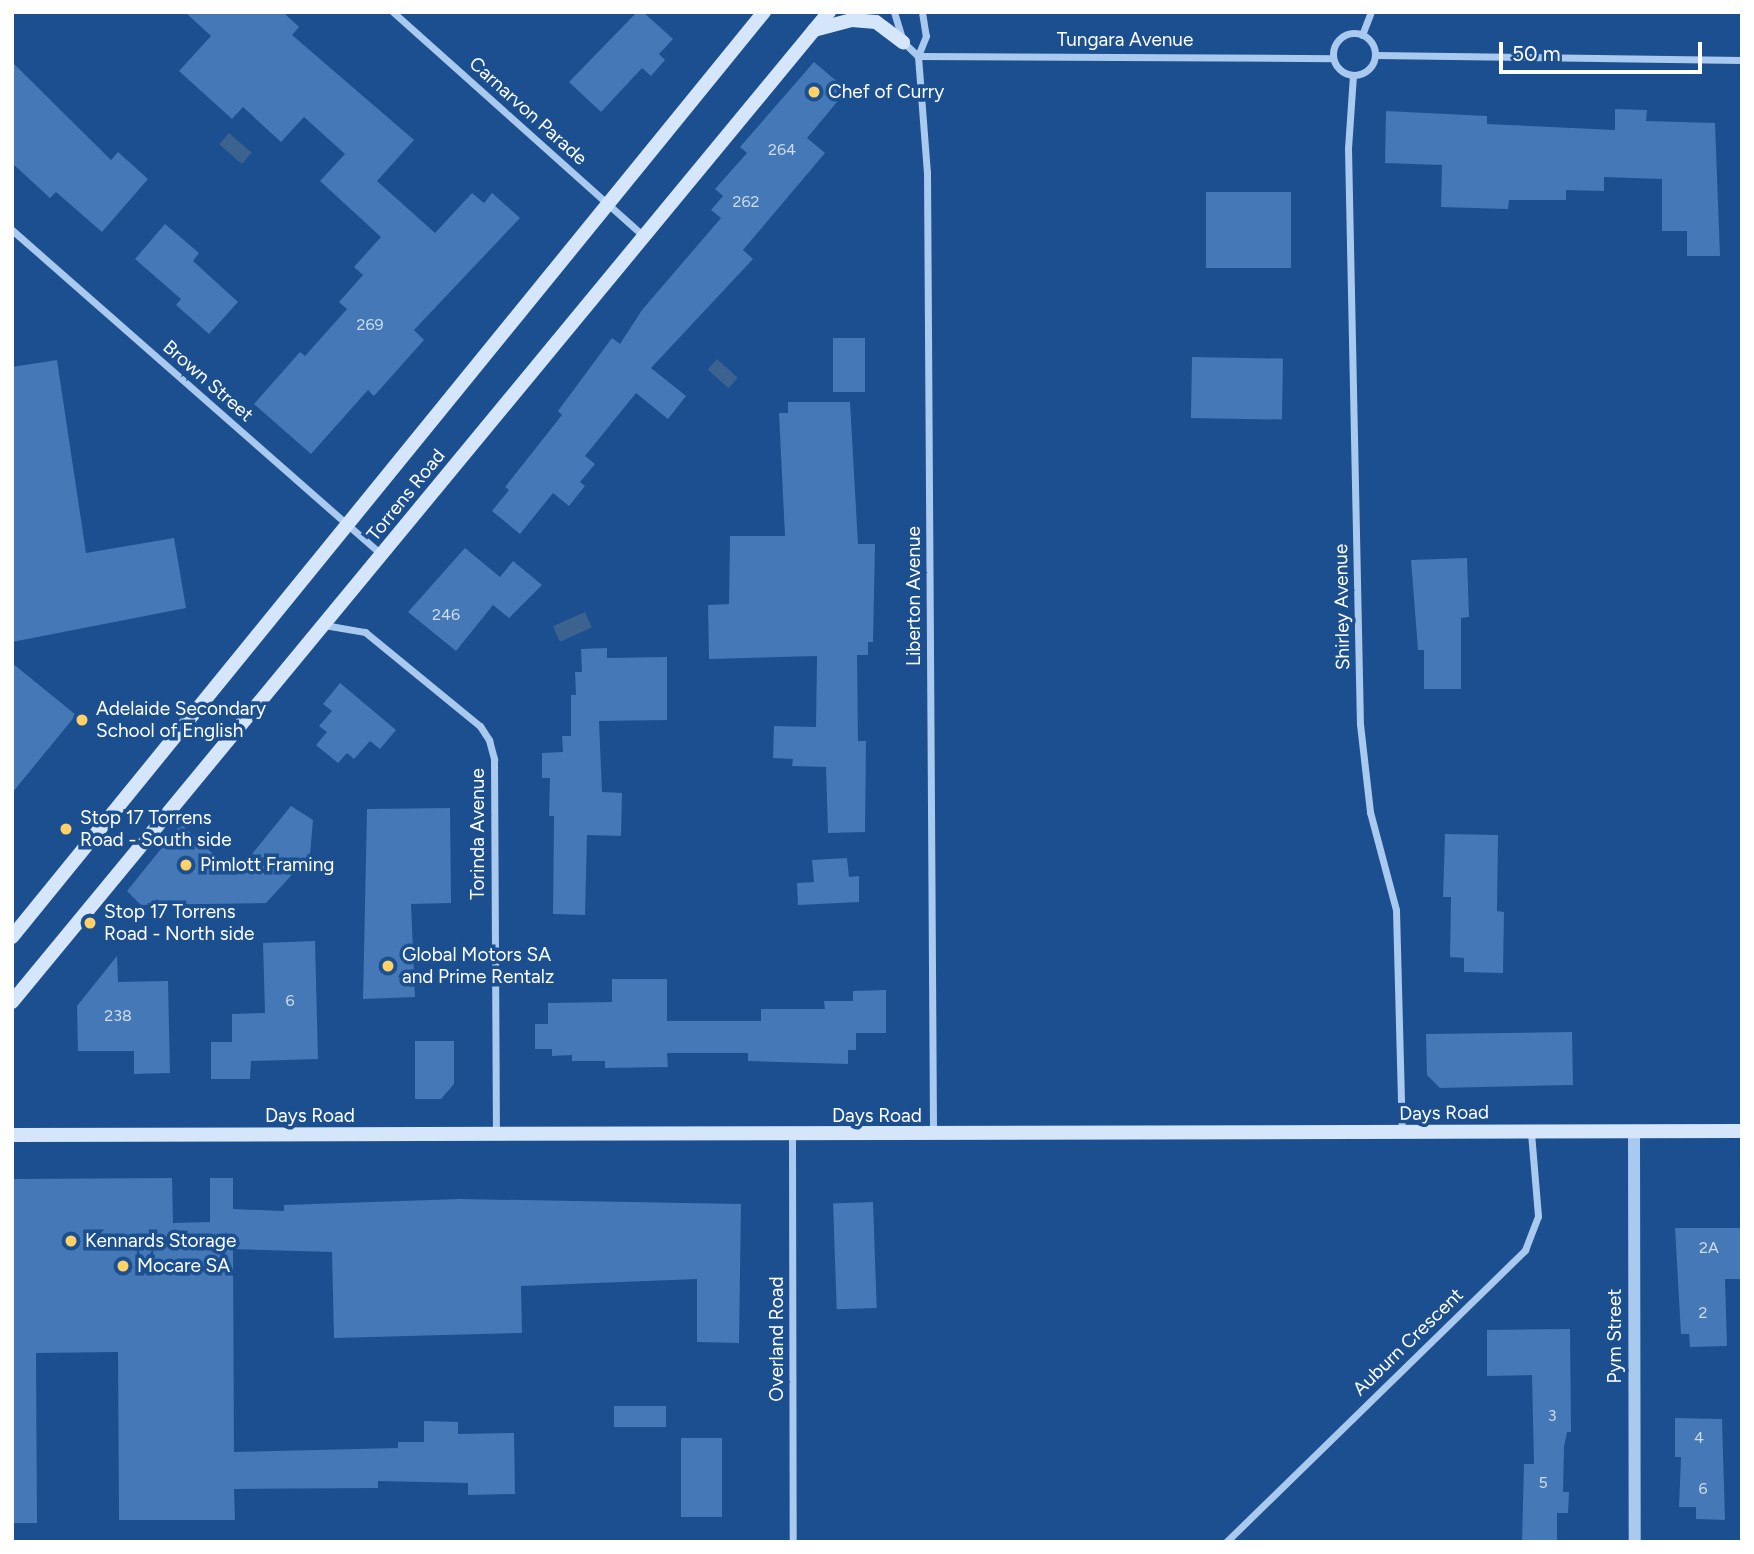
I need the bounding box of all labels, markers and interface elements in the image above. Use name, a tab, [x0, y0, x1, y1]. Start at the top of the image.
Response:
scale bar	[1502, 28, 1705, 72]
street label: Tungara Avenue	[1057, 29, 1193, 51]
text: 50 m	[1512, 41, 1561, 66]
street label: Carnarvon Parade	[464, 52, 592, 170]
place label: Chef of Curry	[828, 81, 944, 103]
marker: Chef of Curry	[806, 84, 822, 100]
house number: 264	[768, 140, 796, 160]
house number: 262	[733, 192, 759, 212]
house number: 269	[356, 315, 384, 335]
street label: Brown Street	[158, 336, 258, 426]
street label: Torrens Road	[362, 445, 450, 545]
street label: Liberton Avenue	[903, 526, 925, 666]
street label: Shirley Avenue	[1329, 544, 1355, 670]
house number: 246	[432, 605, 460, 625]
place label: Adelaide Secondary School of English	[96, 698, 266, 742]
marker: Adelaide Secondary School of English	[74, 712, 90, 728]
street label: Torinda Avenue	[467, 768, 489, 900]
place label: Stop 17 Torrens Road - South side	[80, 807, 232, 851]
marker: Stop 17 Torrens Road - South side	[58, 821, 74, 837]
place label: Pimlott Framing	[200, 854, 334, 876]
marker: Pimlott Framing	[178, 857, 194, 873]
place label: Stop 17 Torrens Road - North side	[104, 901, 254, 945]
marker: Stop 17 Torrens Road - North side	[82, 915, 98, 931]
place label: Global Motors SA and Prime Rentalz	[402, 944, 554, 988]
marker: Global Motors SA and Prime Rentalz	[380, 958, 396, 974]
house number: 6	[285, 991, 295, 1011]
house number: 238	[104, 1006, 132, 1026]
street label: Days Road	[1399, 1101, 1489, 1125]
street label: Days Road	[265, 1105, 355, 1127]
street label: Days Road	[832, 1105, 922, 1127]
place label: Kennards Storage	[85, 1230, 236, 1252]
marker: Kennards Storage	[63, 1233, 79, 1249]
house number: 2A	[1699, 1238, 1719, 1258]
place label: Mocare SA	[137, 1255, 230, 1277]
marker: Mocare SA	[115, 1258, 131, 1274]
street label: Overland Road	[766, 1276, 788, 1402]
street label: Auburn Crescent	[1348, 1284, 1468, 1400]
street label: Pym Street	[1604, 1288, 1626, 1384]
house number: 2	[1699, 1303, 1707, 1323]
house number: 3	[1548, 1406, 1556, 1426]
house number: 4	[1694, 1428, 1704, 1448]
house number: 5	[1538, 1473, 1548, 1493]
house number: 6	[1698, 1479, 1708, 1499]

